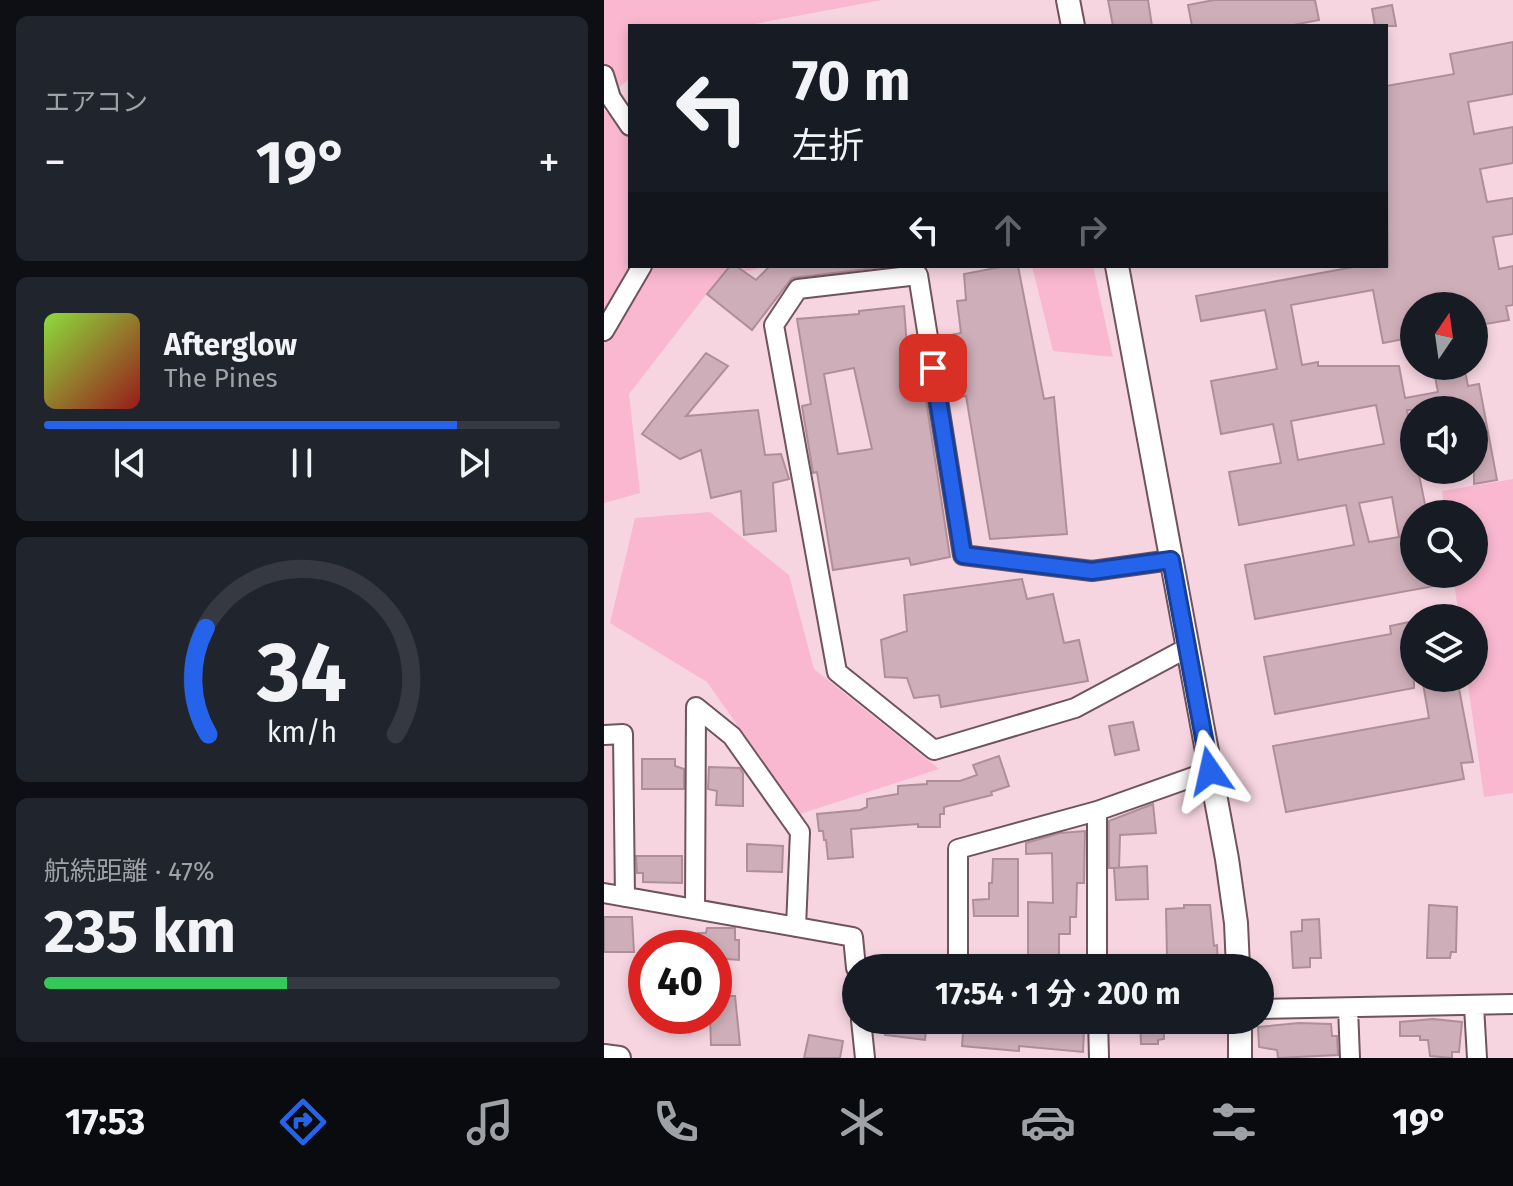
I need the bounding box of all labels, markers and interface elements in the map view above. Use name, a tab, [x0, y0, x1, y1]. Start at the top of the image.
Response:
text: 70 m	[792, 48, 911, 115]
icon: left	[660, 56, 764, 160]
text: エアコン	[44, 87, 148, 118]
text: 左折	[792, 124, 864, 168]
text: 19°	[256, 127, 348, 199]
text: −	[44, 136, 66, 189]
text: +	[538, 136, 560, 189]
icon: left	[902, 208, 946, 252]
icon: ahead	[986, 208, 1030, 252]
icon: right	[1070, 208, 1114, 252]
north arrow	[1400, 292, 1488, 380]
map controls	[1400, 292, 1488, 692]
text: Afterglow	[164, 327, 297, 363]
pin	[899, 334, 967, 402]
icon: arrive	[911, 346, 955, 390]
text: The Pines	[164, 363, 278, 394]
button: sound	[1400, 396, 1488, 484]
icon: previous	[108, 441, 152, 485]
icon: pause	[280, 441, 324, 485]
icon: next	[452, 441, 496, 485]
button: search	[1400, 500, 1488, 588]
button: layers	[1400, 604, 1488, 692]
text: 34	[256, 623, 347, 723]
text: km/h	[267, 715, 337, 750]
position arrow	[1168, 729, 1252, 813]
text: 航続距離 · 47%	[44, 856, 215, 887]
text: 235 km	[44, 896, 236, 968]
speed limit sign: 40	[628, 930, 732, 1034]
text: 17:54 · 1 分 · 200 m	[935, 976, 1181, 1012]
icon: directions	[275, 1094, 331, 1150]
icon: music	[462, 1094, 518, 1150]
icon: phone	[648, 1094, 704, 1150]
icon: climate	[834, 1094, 890, 1150]
icon: car	[1020, 1094, 1076, 1150]
icon: filters	[1206, 1094, 1262, 1150]
text: 17:53	[65, 1100, 145, 1144]
text: 19°	[1392, 1100, 1448, 1144]

